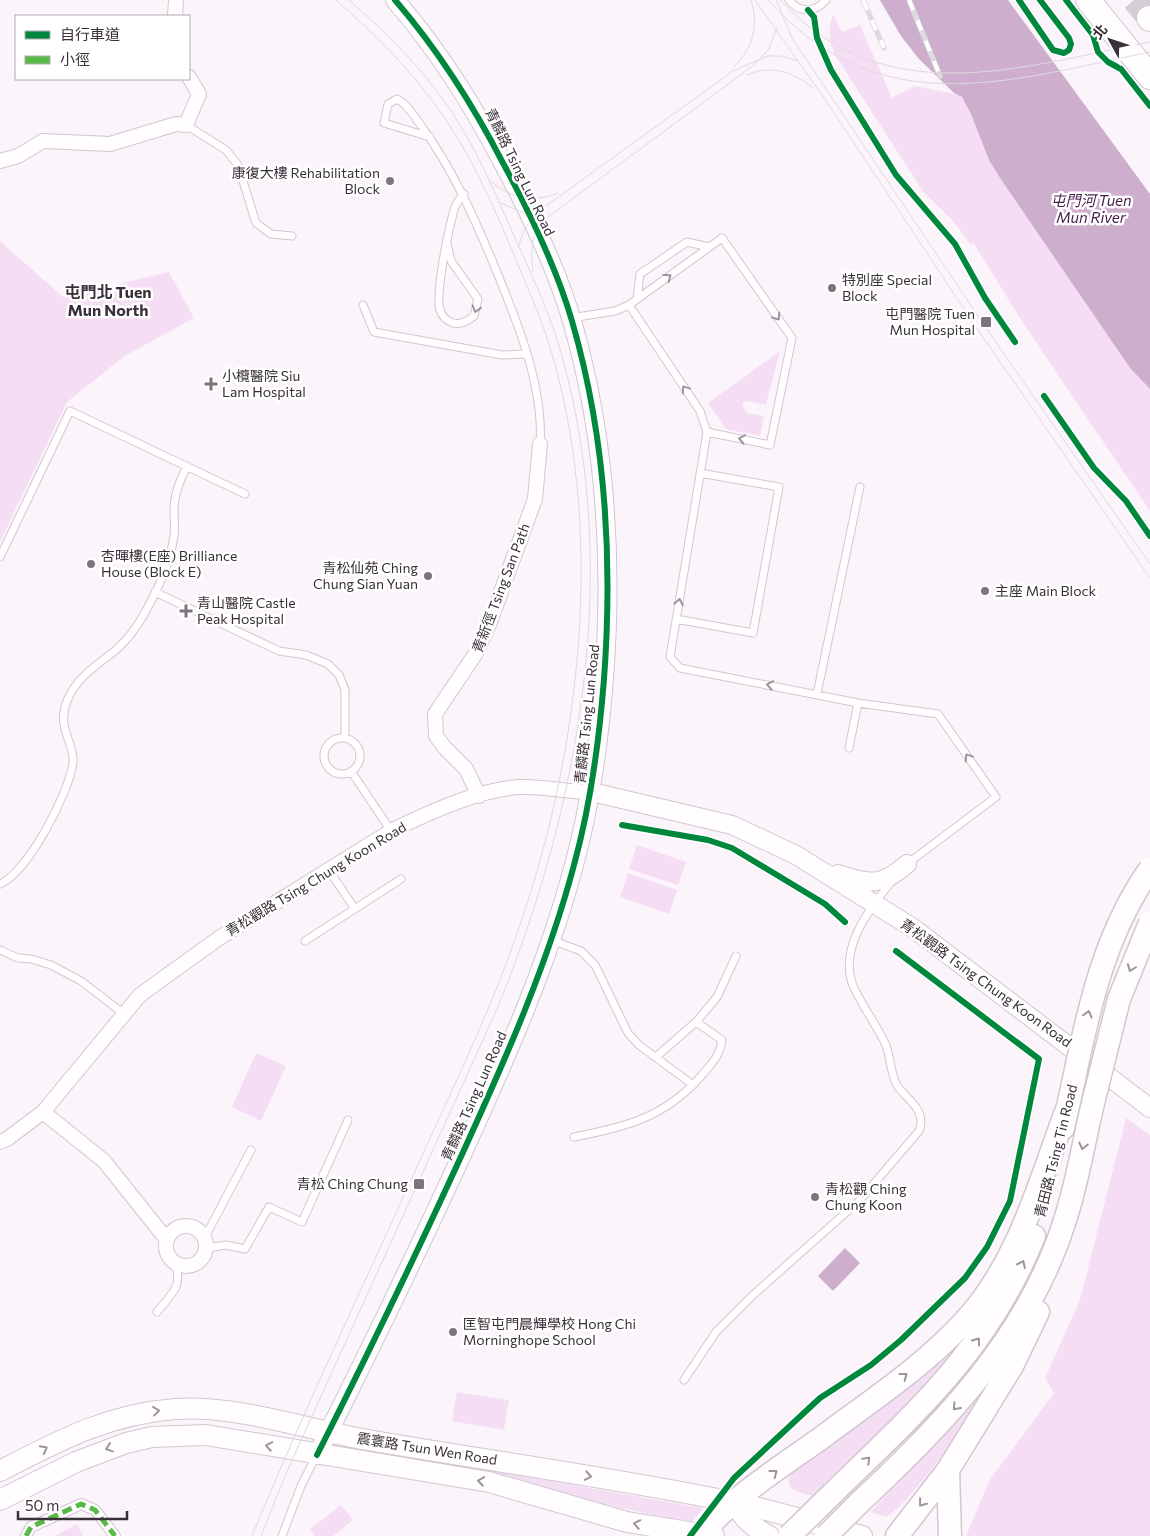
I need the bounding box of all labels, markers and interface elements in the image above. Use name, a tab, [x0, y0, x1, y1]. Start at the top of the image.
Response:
legend	[15, 15, 190, 80]
north arrow	[1085, 15, 1135, 65]
text: 北	[1089, 20, 1111, 42]
text: 自行車道	[60, 25, 120, 43]
text: 小徑	[60, 50, 90, 68]
street label: 青麟路 Tsing Lun Road	[482, 105, 559, 238]
place label: 康復大樓 Rehabilitation Block	[232, 164, 380, 197]
marker: 康復大樓 Rehabilitation Block	[384, 175, 396, 187]
water label: 屯門河 Tuen Mun River	[1050, 191, 1132, 226]
place label: 特別座 Special Block	[842, 271, 932, 304]
one-way arrow	[662, 274, 672, 283]
district label: 屯門北 Tuen Mun North	[64, 282, 152, 319]
marker: 特別座 Special Block	[826, 282, 838, 294]
one-way arrow	[471, 304, 481, 312]
place label: 屯門醫院 Tuen Mun Hospital	[885, 305, 975, 338]
one-way arrow	[771, 311, 780, 321]
marker: 屯門醫院 Tuen Mun Hospital	[979, 315, 993, 329]
place label: 小欖醫院 Siu Lam Hospital	[222, 367, 306, 400]
marker: 小欖醫院 Siu Lam Hospital	[204, 377, 218, 391]
one-way arrow	[682, 386, 691, 395]
one-way arrow	[738, 435, 747, 445]
street label: 青新徑 Tsing San Path	[468, 521, 533, 655]
place label: 杏暉樓(E座) Brilliance House (Block E)	[101, 547, 237, 580]
marker: 杏暉樓(E座) Brilliance House (Block E)	[85, 558, 97, 570]
place label: 青松仙苑 Ching Chung Sian Yuan	[313, 559, 418, 592]
marker: 青松仙苑 Ching Chung Sian Yuan	[422, 570, 434, 582]
place label: 主座 Main Block	[995, 582, 1096, 599]
marker: 主座 Main Block	[979, 585, 991, 597]
place label: 青山醫院 Castle Peak Hospital	[197, 594, 296, 627]
one-way arrow	[673, 597, 683, 606]
marker: 青山醫院 Castle Peak Hospital	[179, 604, 193, 618]
street label: 青麟路 Tsing Lun Road	[571, 643, 602, 785]
one-way arrow	[765, 681, 774, 691]
one-way arrow	[965, 753, 974, 763]
street label: 青松觀路 Tsing Chung Koon Road	[222, 818, 409, 939]
street label: 青松觀路 Tsing Chung Koon Road	[897, 915, 1075, 1050]
one-way arrow	[1126, 963, 1137, 972]
one-way arrow	[1082, 1011, 1092, 1019]
street label: 青麟路 Tsing Lun Road	[437, 1028, 510, 1163]
street label: 青田路 Tsing Tin Road	[1031, 1082, 1080, 1219]
one-way arrow	[1078, 1142, 1089, 1151]
place label: 青松 Ching Chung	[297, 1175, 408, 1192]
marker: 青松 Ching Chung	[412, 1177, 426, 1191]
place label: 青松觀 Ching Chung Koon	[825, 1180, 907, 1213]
marker: 青松觀 Ching Chung Koon	[809, 1191, 821, 1203]
one-way arrow	[1016, 1260, 1026, 1269]
place label: 匡智屯門晨輝學校 Hong Chi Morninghope School	[463, 1315, 636, 1348]
marker: 匡智屯門晨輝學校 Hong Chi Morninghope School	[447, 1326, 459, 1338]
one-way arrow	[971, 1337, 980, 1347]
one-way arrow	[898, 1373, 907, 1381]
one-way arrow	[953, 1401, 962, 1410]
one-way arrow	[152, 1406, 160, 1417]
street label: 震寰路 Tsun Wen Road	[356, 1429, 498, 1468]
one-way arrow	[105, 1442, 113, 1452]
one-way arrow	[264, 1442, 273, 1452]
one-way arrow	[38, 1445, 47, 1455]
one-way arrow	[861, 1457, 870, 1466]
one-way arrow	[768, 1470, 778, 1479]
one-way arrow	[583, 1471, 592, 1481]
one-way arrow	[476, 1477, 485, 1487]
scale bar	[18, 1488, 126, 1520]
text: 50 m	[25, 1496, 59, 1514]
one-way arrow	[920, 1497, 928, 1506]
one-way arrow	[633, 1519, 642, 1530]

